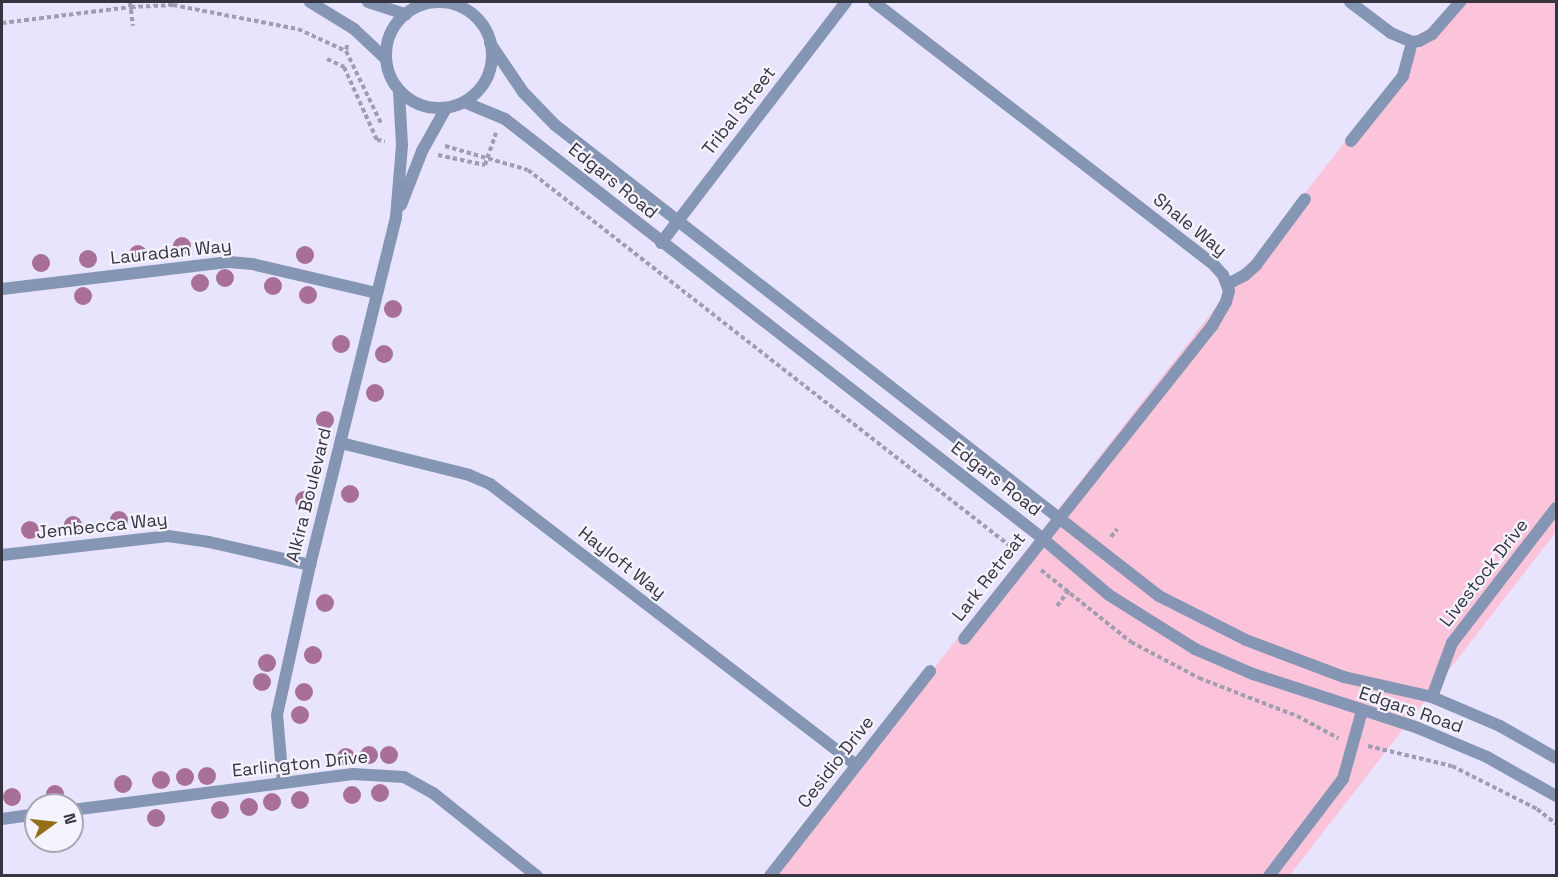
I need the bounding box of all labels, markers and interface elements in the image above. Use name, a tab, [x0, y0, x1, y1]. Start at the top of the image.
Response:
street label: Tribal Street	[698, 62, 780, 160]
street label: Edgars Road	[564, 138, 662, 224]
street label: Shale Way	[1149, 189, 1231, 261]
street label: Lauradan Way	[109, 235, 233, 269]
street label: Alkira Boulevard	[282, 426, 336, 564]
street label: Edgars Road	[947, 437, 1045, 521]
street label: Jembecca Way	[35, 508, 169, 544]
street label: Livestock Drive	[1435, 515, 1533, 631]
street label: Hayloft Way	[574, 522, 670, 604]
street label: Lark Retreat	[948, 528, 1030, 626]
street label: Edgars Road	[1356, 682, 1466, 738]
street label: Cesidio Drive	[793, 712, 879, 812]
street label: Earlington Drive	[231, 746, 369, 782]
north arrow	[24, 793, 84, 853]
text: N	[58, 811, 81, 827]

